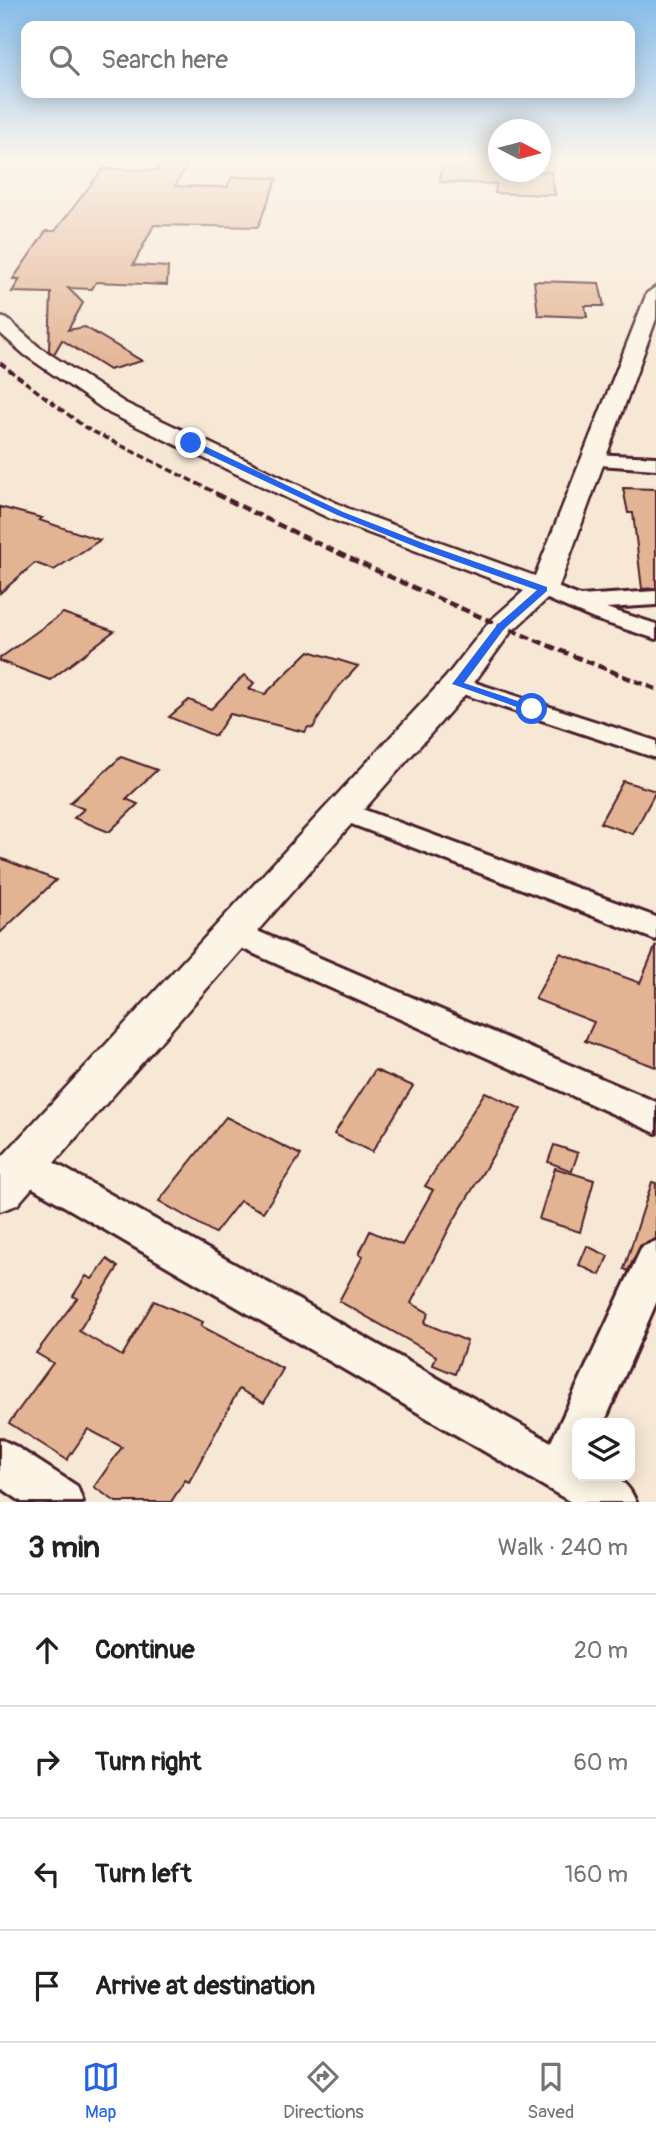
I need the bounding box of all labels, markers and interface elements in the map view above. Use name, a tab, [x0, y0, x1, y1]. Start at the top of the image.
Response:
search box	[21, 21, 635, 98]
icon: search	[45, 41, 83, 79]
text: Search here	[101, 44, 228, 76]
north arrow	[488, 119, 551, 182]
route end	[175, 427, 206, 458]
route start	[516, 693, 547, 724]
map controls	[572, 1418, 635, 1481]
button: layers	[572, 1418, 635, 1481]
text: 3 min	[28, 1529, 100, 1566]
text: Walk · 240 m	[498, 1533, 628, 1562]
icon: ahead	[28, 1631, 66, 1669]
text: Continue	[95, 1634, 195, 1666]
text: 20 m	[574, 1636, 628, 1665]
icon: right	[28, 1743, 66, 1781]
text: Turn right	[95, 1746, 201, 1778]
text: 60 m	[573, 1748, 628, 1777]
icon: left	[28, 1855, 66, 1893]
text: Turn left	[95, 1858, 191, 1890]
text: 160 m	[564, 1860, 628, 1889]
icon: arrive	[28, 1967, 66, 2005]
text: Arrive at destination	[95, 1970, 315, 2002]
tab: Map	[82, 2058, 120, 2124]
tab: Directions	[283, 2058, 364, 2124]
tab: Saved	[527, 2058, 574, 2124]

